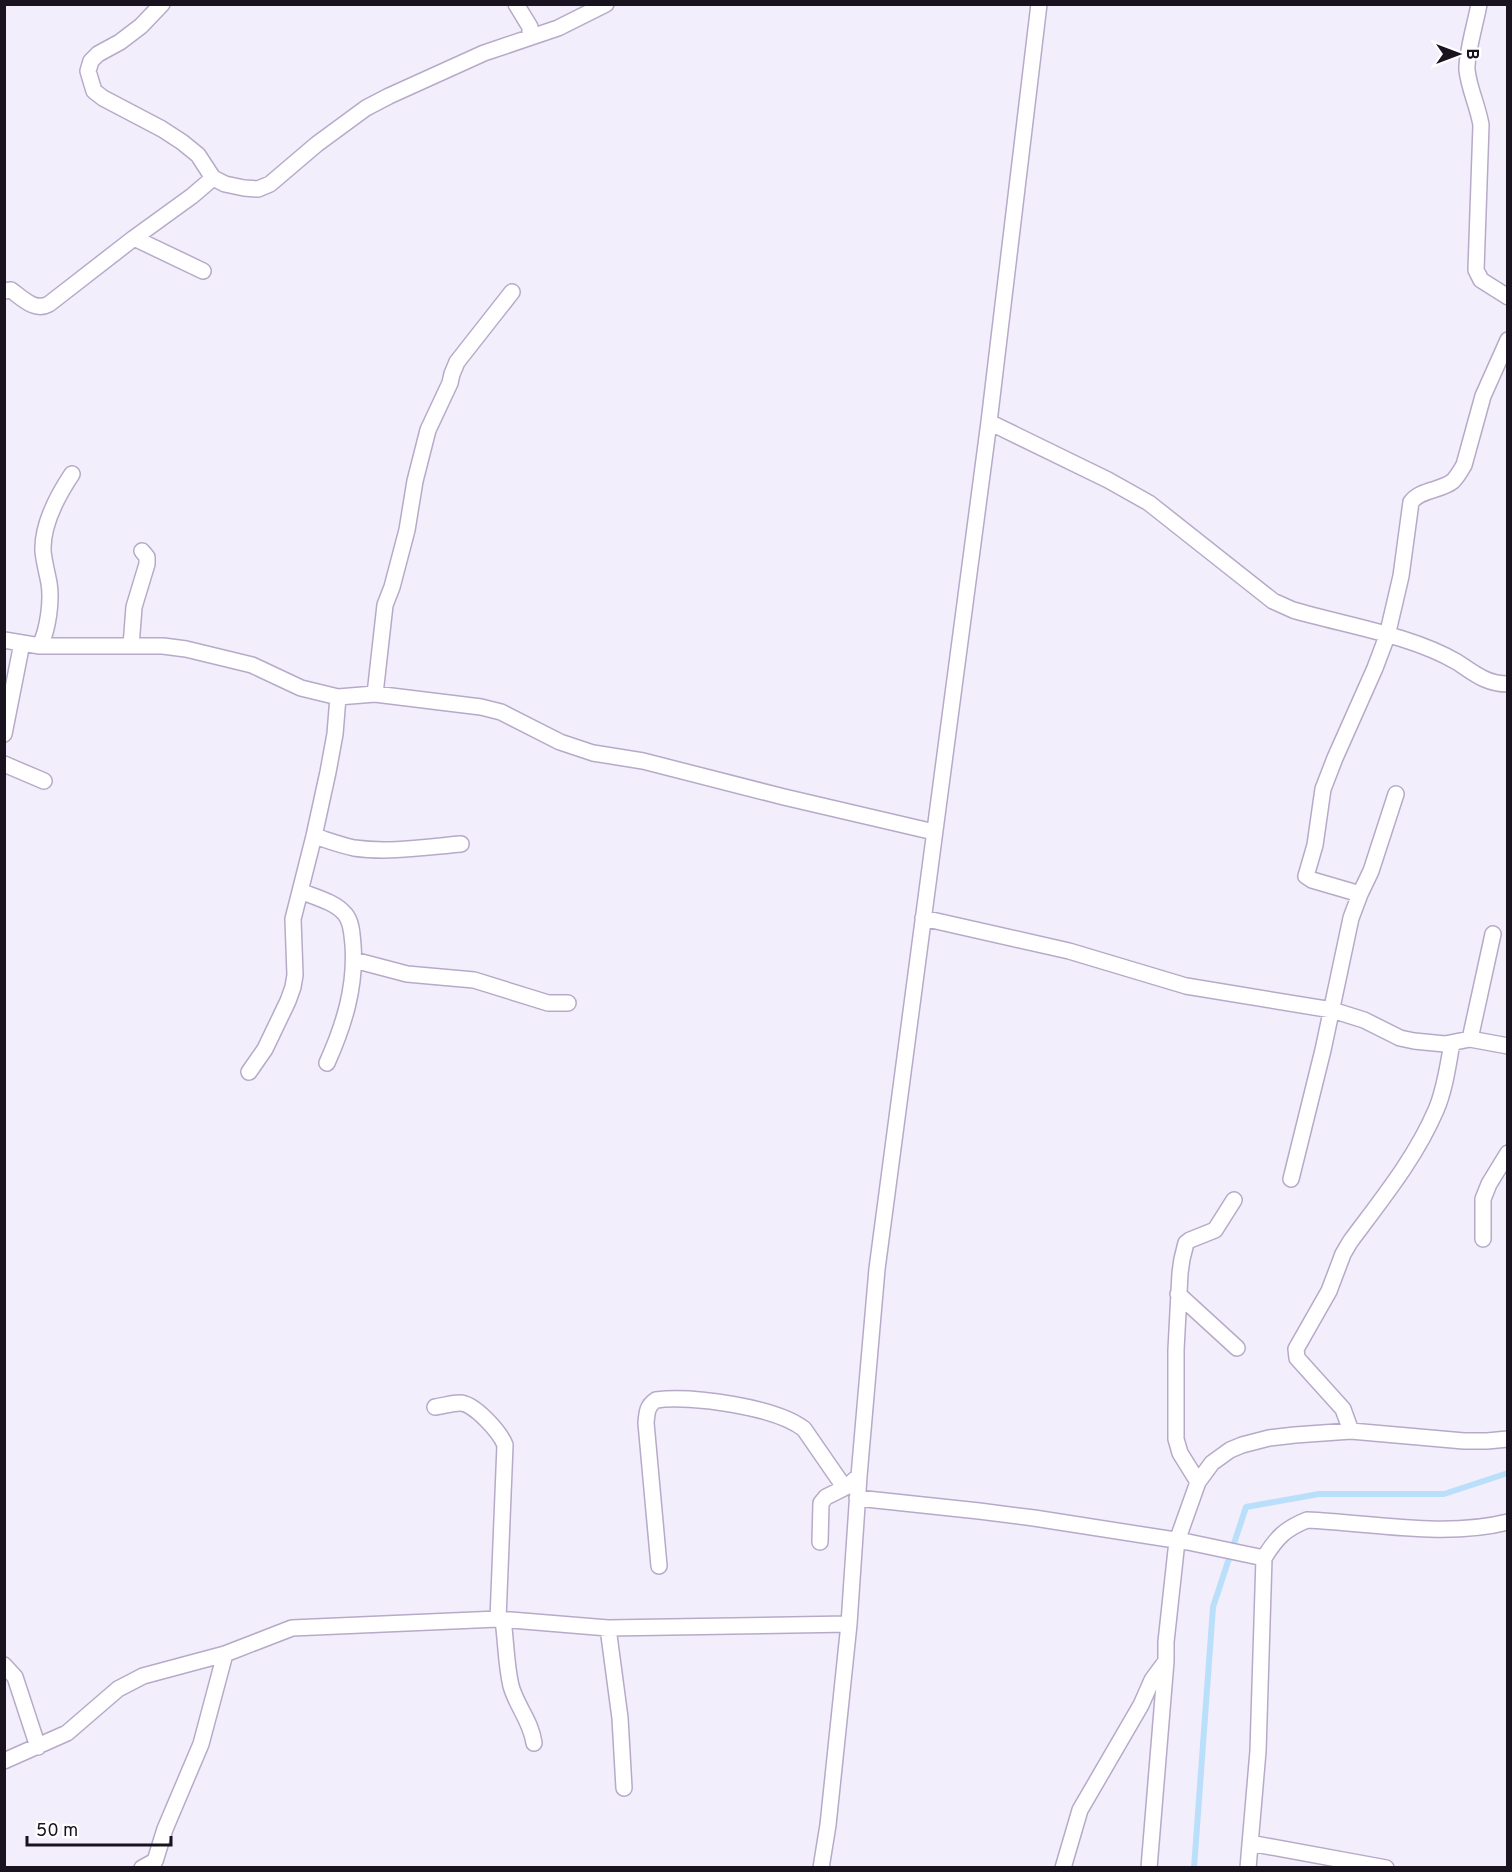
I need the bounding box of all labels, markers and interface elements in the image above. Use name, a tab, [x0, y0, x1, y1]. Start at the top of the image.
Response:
north arrow	[1428, 24, 1488, 84]
text: B	[1461, 48, 1481, 60]
scale bar	[27, 1809, 171, 1847]
text: 50 m	[36, 1820, 78, 1843]

